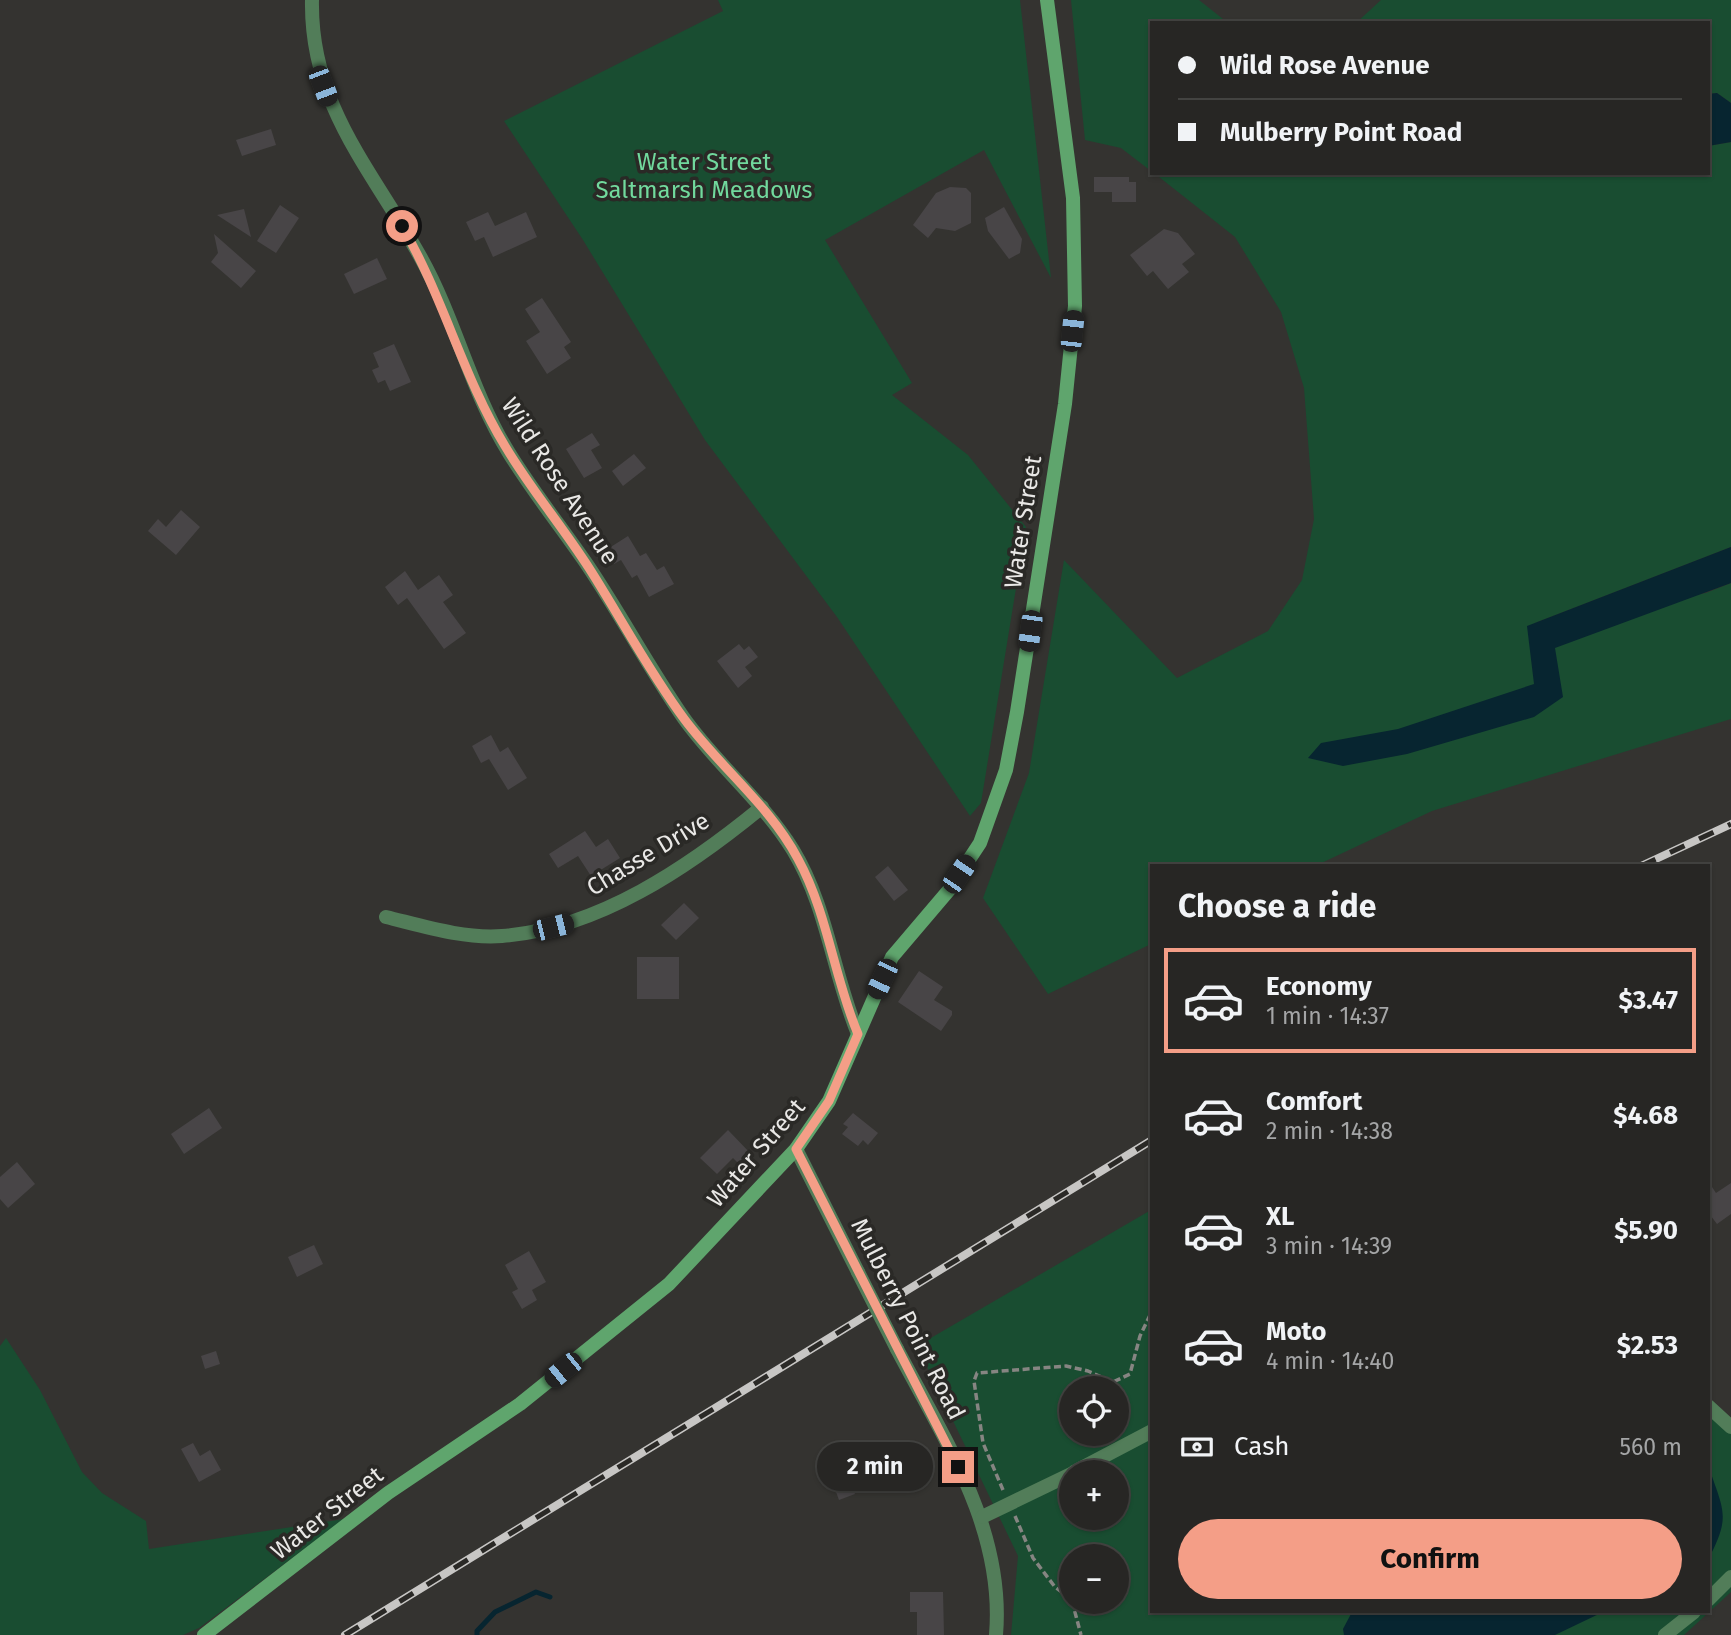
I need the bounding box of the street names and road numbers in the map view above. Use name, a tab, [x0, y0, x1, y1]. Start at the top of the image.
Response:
street label: Wild Rose Avenue	[496, 393, 624, 569]
street label: Water Street	[999, 453, 1047, 591]
street label: Chasse Drive	[582, 806, 714, 902]
street label: Water Street	[701, 1093, 811, 1213]
street label: Mulberry Point Road	[845, 1214, 971, 1424]
street label: Water Street	[265, 1460, 389, 1565]

